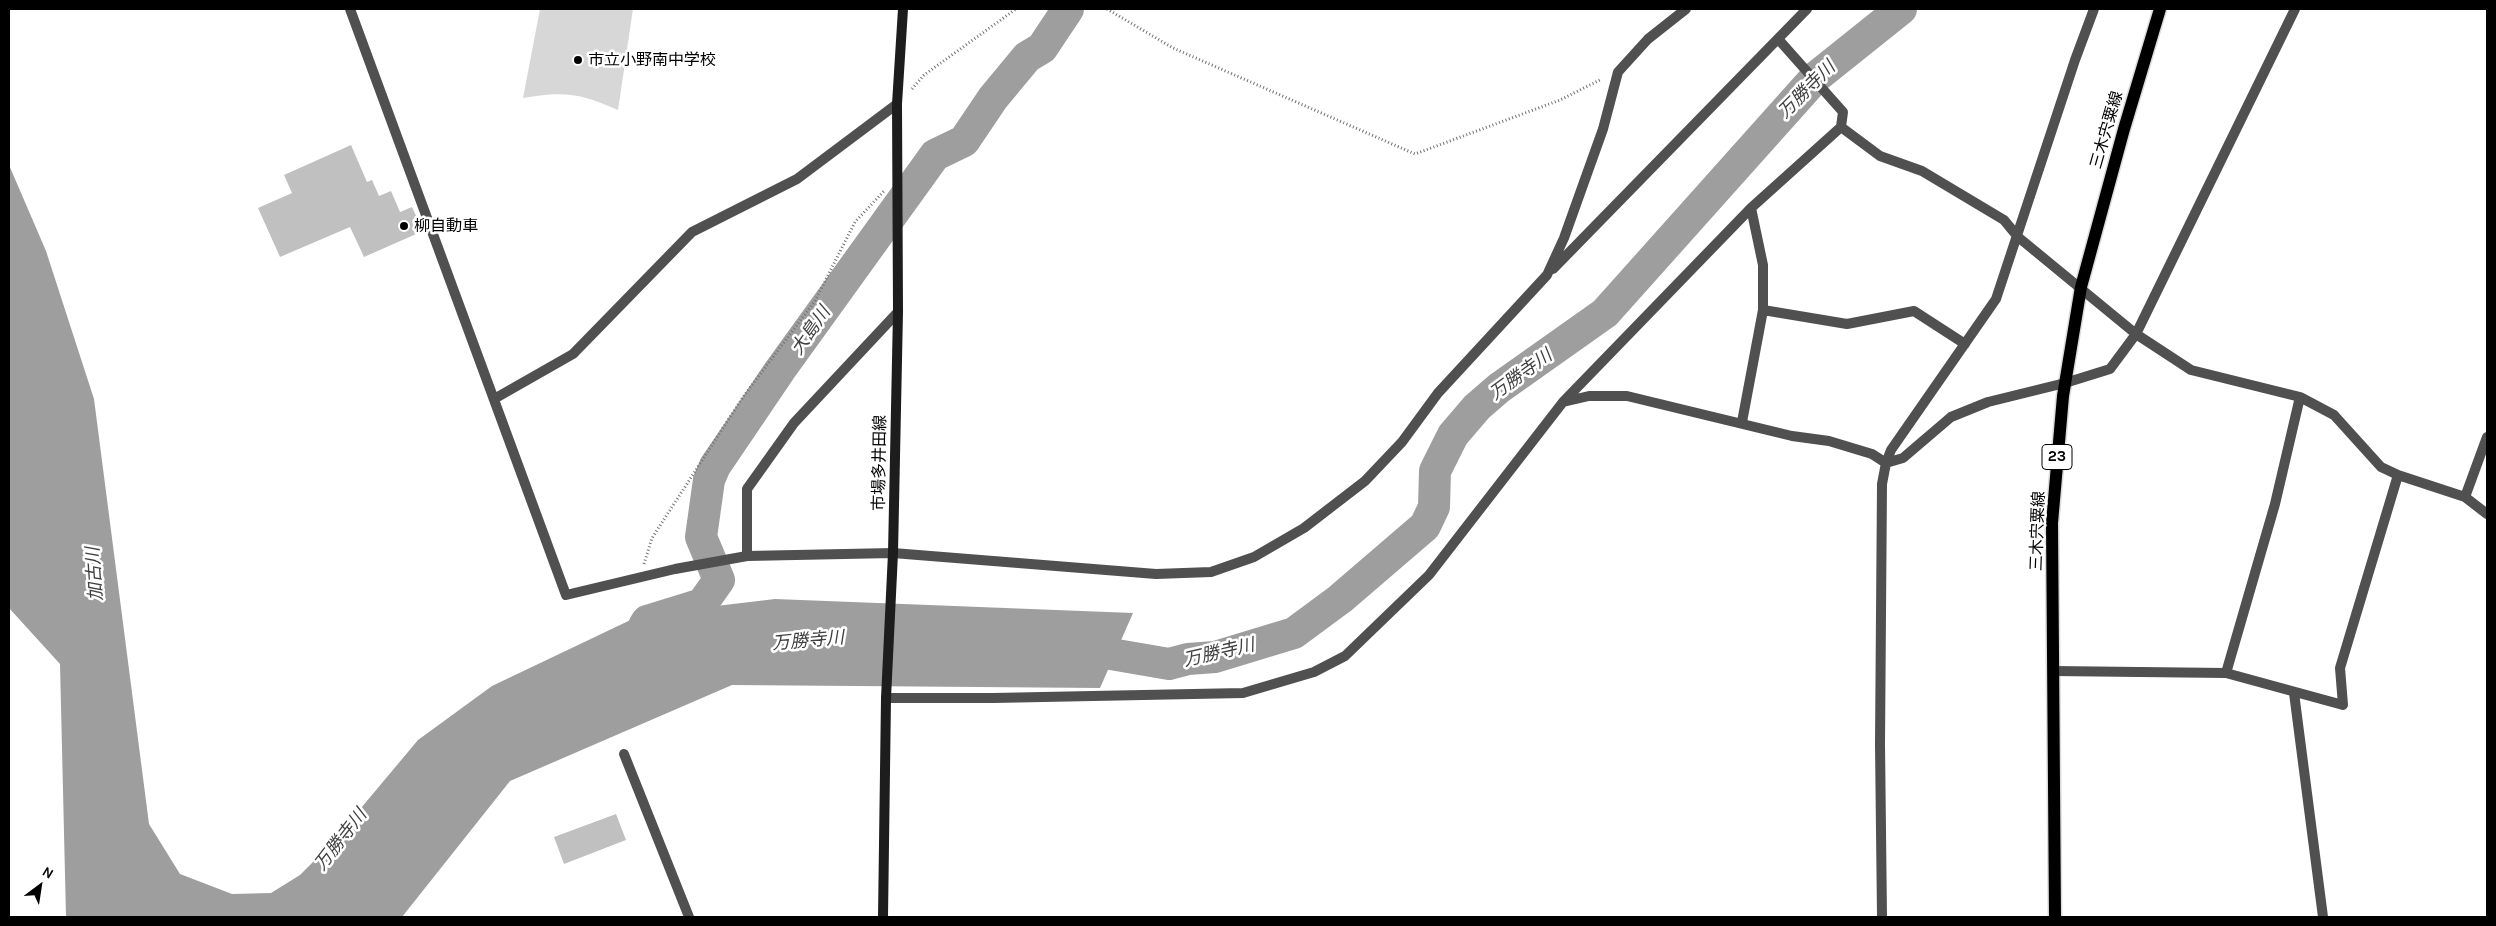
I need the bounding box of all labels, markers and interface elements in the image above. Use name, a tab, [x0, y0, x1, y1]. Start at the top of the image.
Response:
place label: 市立小野南中学校	[588, 50, 716, 70]
marker: 市立小野南中学校	[572, 54, 584, 66]
water label: 万勝寺川	[1774, 57, 1840, 123]
street label: 三木宍粟線	[2087, 89, 2127, 171]
place label: 柳自動車	[414, 216, 478, 236]
marker: 柳自動車	[398, 220, 410, 232]
water label: 大島川	[787, 303, 835, 359]
water label: 万勝寺川	[1486, 345, 1556, 405]
street label: 市場多井田線	[870, 415, 890, 511]
road number: 23	[2042, 444, 2072, 470]
street label: 三木宍粟線	[2027, 491, 2049, 571]
water label: 加古川	[82, 546, 108, 602]
water label: 万勝寺川	[771, 627, 845, 655]
water label: 万勝寺川	[1181, 634, 1257, 672]
water label: 万勝寺川	[310, 805, 372, 875]
north arrow	[15, 861, 65, 911]
text: N	[39, 863, 57, 883]

